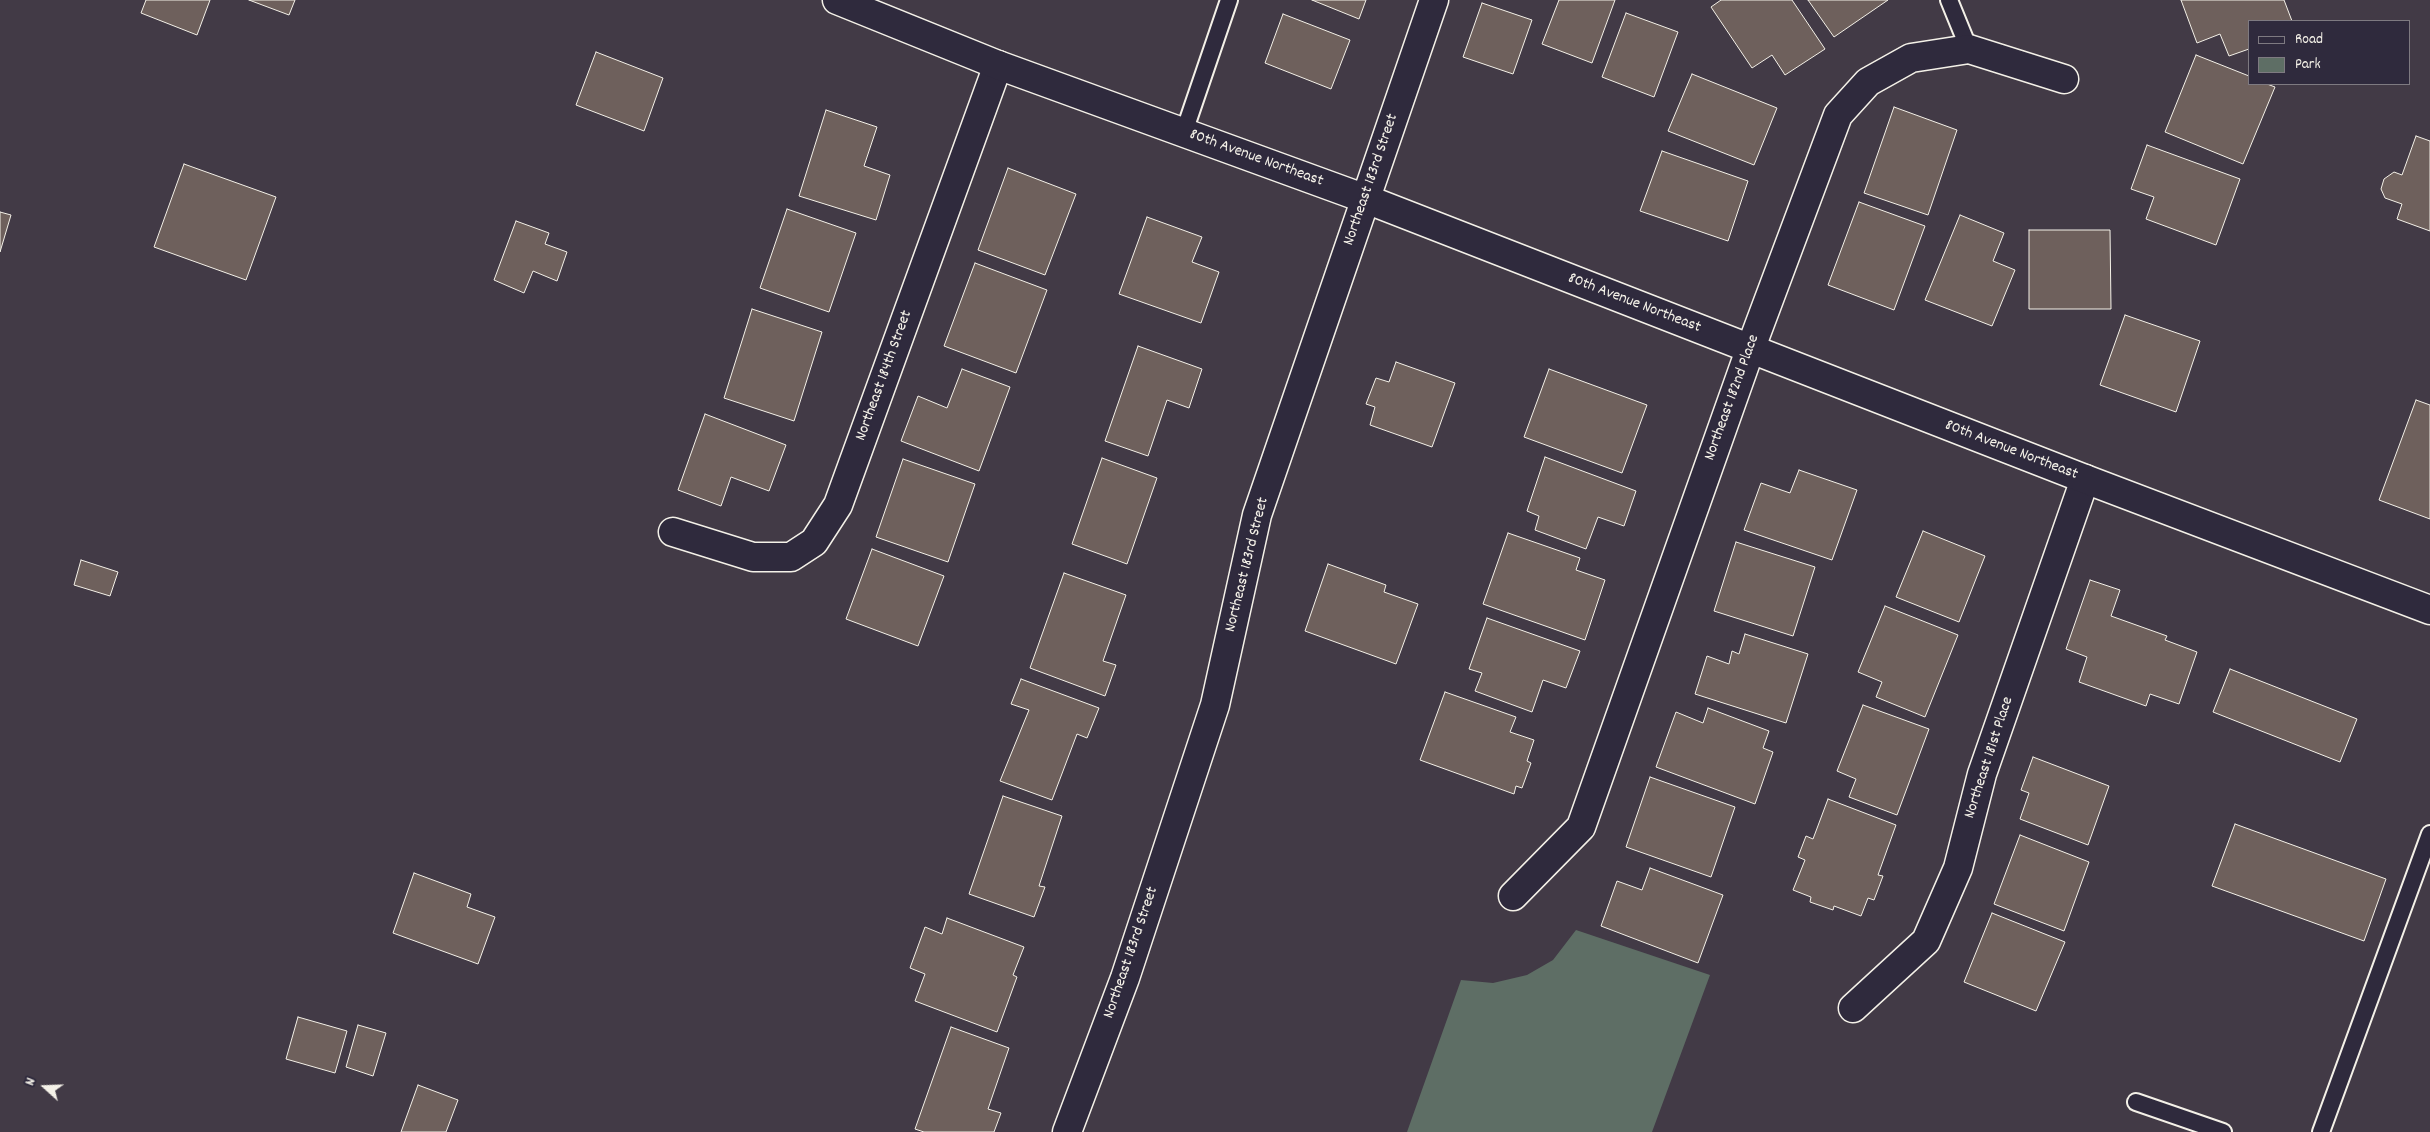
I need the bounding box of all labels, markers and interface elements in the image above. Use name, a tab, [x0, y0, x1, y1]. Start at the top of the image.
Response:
legend	[2248, 20, 2410, 85]
text: Road	[2295, 29, 2323, 51]
text: Park	[2295, 54, 2321, 76]
street label: Northeast 183rd Street	[1340, 112, 1404, 248]
street label: 80th Avenue Northeast	[1187, 126, 1325, 192]
street label: 80th Avenue Northeast	[1565, 270, 1703, 338]
street label: Northeast 184th Street	[852, 308, 918, 444]
street label: Northeast 182nd Place	[1701, 332, 1765, 464]
street label: 80th Avenue Northeast	[1942, 417, 2080, 485]
street label: Northeast 183rd Street	[1222, 496, 1274, 634]
street label: Northeast 181st Place	[1961, 695, 2019, 821]
street label: Northeast 183rd Street	[1100, 885, 1164, 1021]
north arrow	[20, 1062, 70, 1112]
text: N	[20, 1075, 41, 1089]

